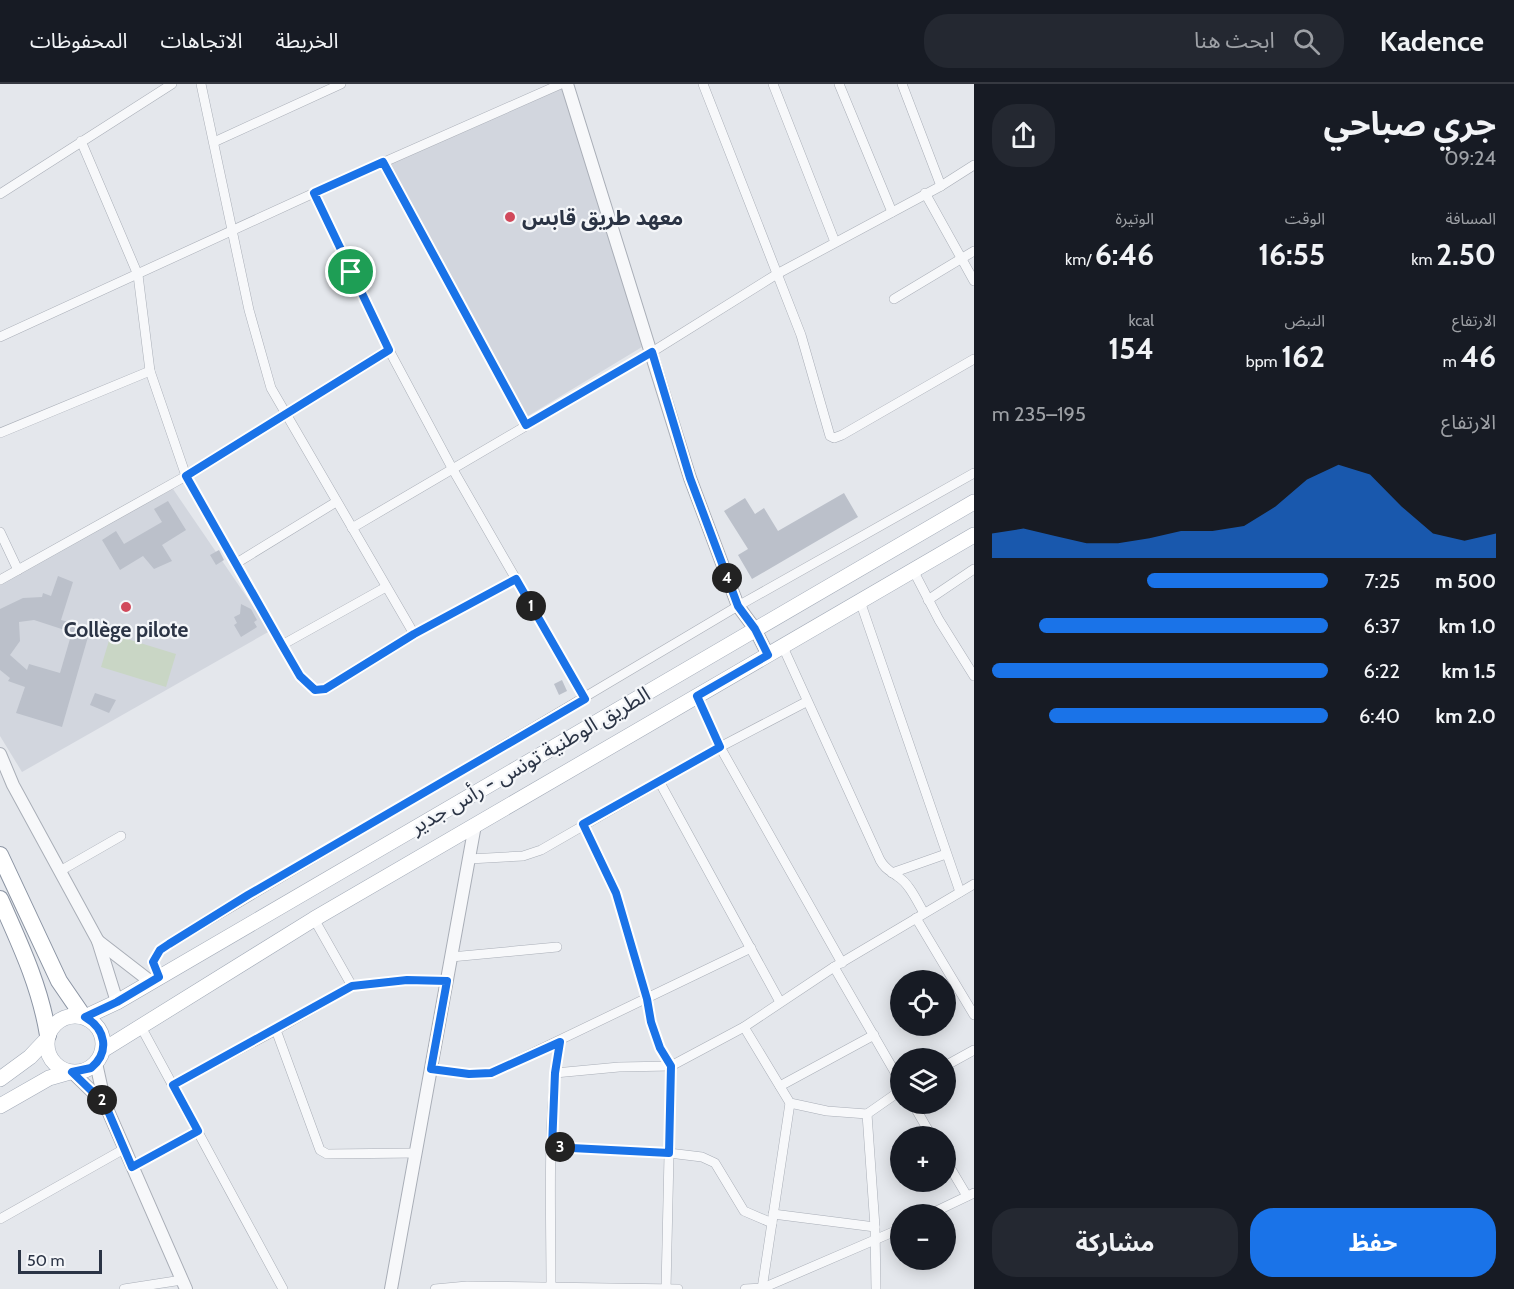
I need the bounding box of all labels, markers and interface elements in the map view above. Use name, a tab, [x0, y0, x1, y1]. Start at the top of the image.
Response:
search box	[924, 14, 1344, 68]
text: Kadence	[1380, 24, 1484, 58]
icon: search	[1290, 25, 1323, 58]
text: ابحث هنا	[1194, 27, 1275, 54]
text: المحفوظات	[30, 28, 127, 53]
text: الاتجاهات	[160, 28, 242, 53]
text: الخريطة	[275, 28, 338, 53]
text: جري صباحي	[1323, 103, 1496, 143]
button: share	[992, 104, 1055, 167]
text: 09:24	[1444, 146, 1496, 170]
place label: معهد طريق قابس	[522, 205, 683, 231]
text: الوتيرة	[1116, 209, 1154, 228]
text: الوقت	[1285, 209, 1325, 228]
text: المسافة	[1446, 209, 1496, 228]
marker: معهد طريق قابس	[503, 210, 517, 224]
text: 6:46	[1095, 236, 1154, 273]
text: 16:55	[1258, 236, 1325, 273]
text: 2.50	[1436, 236, 1496, 273]
pin	[325, 246, 376, 297]
text: /km	[1065, 250, 1095, 269]
text: km	[1411, 250, 1436, 269]
icon: arrive	[334, 255, 367, 288]
text: kcal	[1128, 311, 1154, 330]
text: النبض	[1284, 311, 1325, 330]
text: الارتفاع	[1452, 311, 1496, 330]
text: 154	[1108, 330, 1154, 367]
text: 162	[1281, 338, 1325, 375]
text: 46	[1461, 338, 1496, 375]
text: bpm	[1246, 352, 1281, 371]
text: m	[1443, 352, 1461, 371]
text: 195–235 m	[992, 402, 1086, 426]
text: الارتفاع	[1441, 410, 1496, 434]
pin: 4	[712, 563, 742, 593]
text: 4	[722, 568, 732, 587]
text: 7:25	[1364, 569, 1400, 593]
text: 500 m	[1435, 569, 1496, 593]
pin: 1	[516, 591, 546, 621]
text: 1	[528, 596, 534, 615]
marker: Collège pilote	[119, 600, 133, 614]
text: 6:37	[1364, 614, 1400, 638]
text: 1.0 km	[1439, 614, 1496, 638]
place label: Collège pilote	[64, 617, 188, 642]
text: 6:22	[1364, 659, 1400, 683]
text: 1.5 km	[1442, 659, 1496, 683]
street label: الطريق الوطنية تونس - رأس جدير	[405, 681, 655, 840]
text: 6:40	[1359, 704, 1400, 728]
text: 2.0 km	[1435, 704, 1496, 728]
map controls	[890, 970, 956, 1270]
button: locate	[890, 970, 956, 1036]
button: layers	[890, 1048, 956, 1114]
pin: 2	[87, 1085, 117, 1115]
text: 2	[98, 1090, 106, 1109]
button: +	[890, 1126, 956, 1192]
pin: 3	[545, 1132, 575, 1162]
text: 3	[556, 1137, 564, 1156]
button: −	[890, 1204, 956, 1270]
button: مشاركة	[992, 1208, 1238, 1277]
button: حفظ	[1250, 1208, 1496, 1277]
scale bar	[18, 1247, 102, 1274]
text: 50 m	[27, 1251, 64, 1270]

